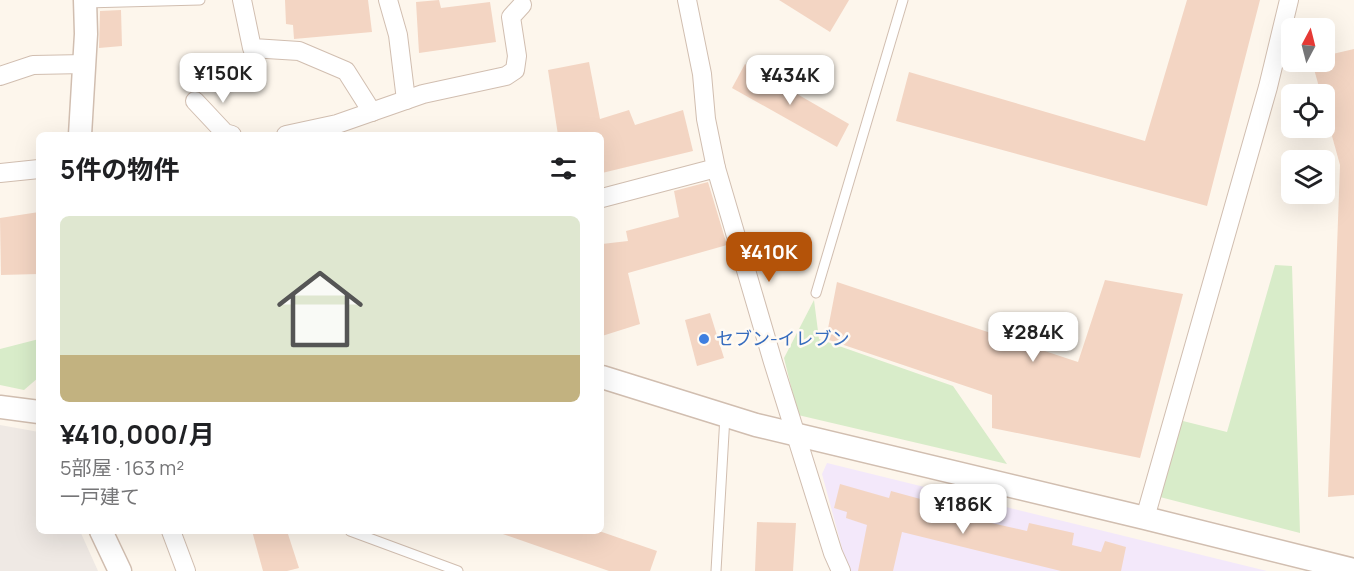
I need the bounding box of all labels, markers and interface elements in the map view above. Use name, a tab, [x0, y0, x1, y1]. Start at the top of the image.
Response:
north arrow	[1281, 18, 1335, 72]
map controls	[1281, 18, 1335, 204]
pin: ¥150K	[181, 53, 265, 104]
pin: ¥434K	[748, 55, 832, 106]
text: ¥150K	[194, 59, 252, 86]
text: ¥434K	[760, 61, 820, 88]
button: locate	[1281, 84, 1335, 138]
button: layers	[1281, 150, 1335, 204]
text: 5件の物件	[60, 151, 179, 187]
icon: filters	[547, 152, 580, 185]
pin: ¥410K	[727, 232, 811, 283]
text: ¥410K	[740, 238, 798, 265]
icon: home	[266, 255, 374, 363]
pin: ¥284K	[991, 312, 1075, 363]
text: ¥284K	[1002, 318, 1064, 345]
place label: セブン-イレブン	[716, 326, 850, 350]
marker: セブン-イレブン	[697, 332, 711, 346]
text: ¥410,000/月	[60, 416, 215, 452]
text: 5部屋 · 163 m²	[60, 454, 184, 481]
text: 一戸建て	[60, 483, 140, 510]
pin: ¥186K	[921, 484, 1005, 535]
text: ¥186K	[934, 490, 992, 517]

